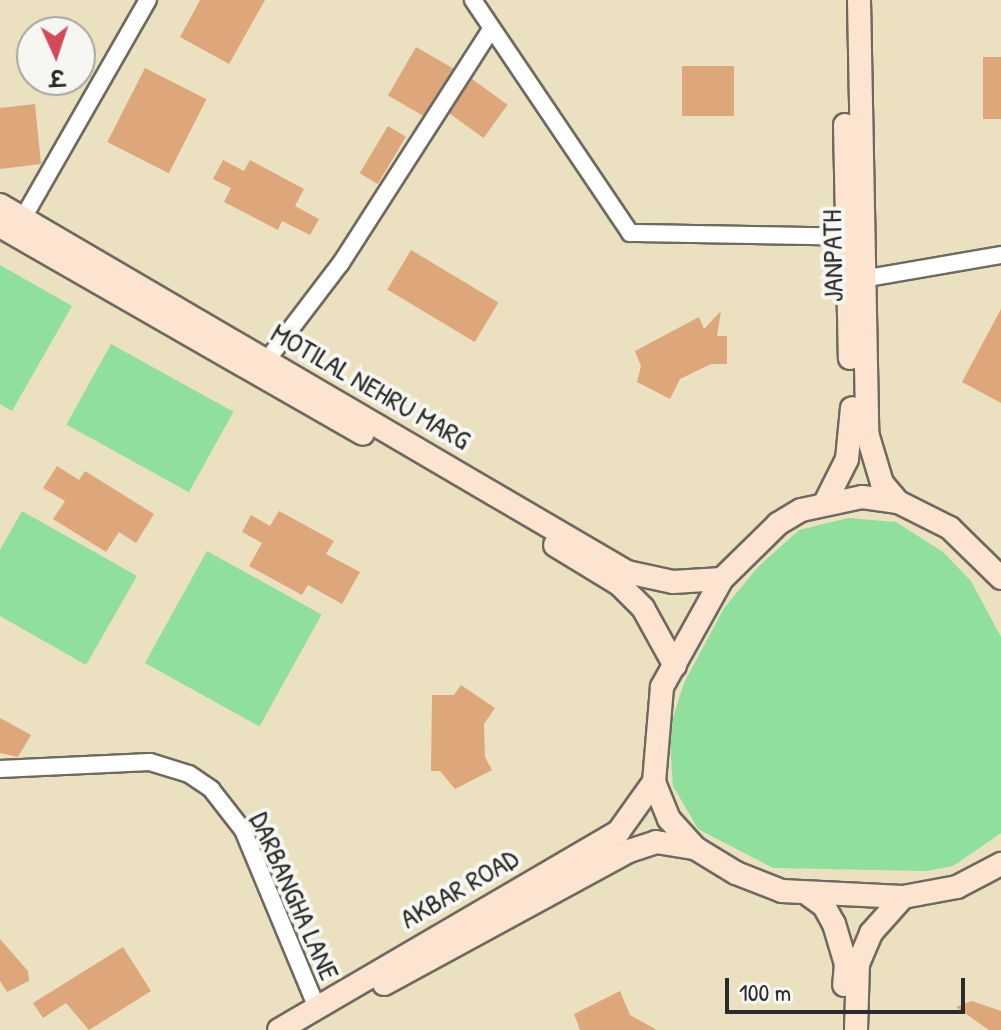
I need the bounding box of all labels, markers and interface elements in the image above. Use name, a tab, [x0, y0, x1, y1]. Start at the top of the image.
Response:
north arrow	[16, 16, 96, 96]
text: उ	[49, 63, 65, 93]
street label: JANPATH	[814, 210, 850, 302]
street label: MOTILAL NEHRU MARG	[265, 315, 477, 457]
street label: DARBANGHA LANE	[243, 807, 347, 985]
street label: AKBAR ROAD	[394, 841, 524, 935]
scale bar	[729, 962, 969, 1012]
text: 100 m	[739, 976, 791, 1008]

